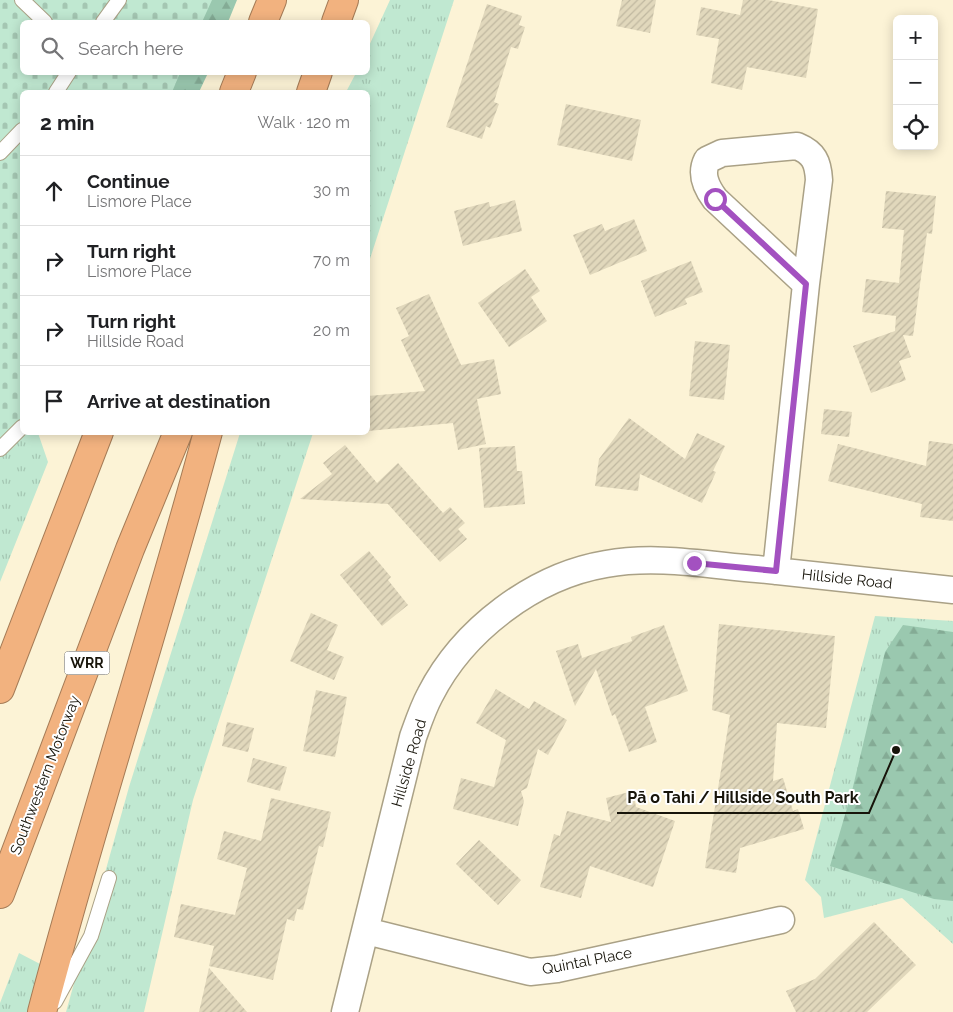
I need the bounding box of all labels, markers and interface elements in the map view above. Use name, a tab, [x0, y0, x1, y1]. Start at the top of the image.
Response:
map controls	[893, 15, 938, 150]
button: +	[893, 15, 938, 60]
search box	[20, 20, 370, 75]
icon: search	[38, 34, 66, 62]
text: Search here	[78, 37, 184, 59]
button: −	[893, 60, 938, 105]
button: locate	[893, 105, 938, 150]
text: 2 min	[40, 110, 94, 135]
text: Walk · 120 m	[258, 113, 350, 132]
text: Continue	[87, 170, 170, 192]
icon: ahead	[40, 177, 68, 205]
text: 30 m	[313, 181, 350, 200]
route start	[704, 188, 727, 211]
text: Lismore Place	[87, 192, 192, 211]
text: Turn right	[87, 240, 176, 262]
icon: right	[40, 247, 68, 275]
text: 70 m	[313, 251, 350, 270]
text: Lismore Place	[87, 262, 192, 281]
text: Turn right	[87, 310, 176, 332]
icon: right	[40, 317, 68, 345]
text: 20 m	[313, 321, 350, 340]
text: Hillside Road	[87, 332, 184, 351]
icon: arrive	[40, 387, 68, 415]
text: Arrive at destination	[87, 390, 271, 412]
route end	[683, 552, 706, 575]
street label: Hillside Road	[801, 565, 893, 593]
road number: WRR	[64, 651, 110, 674]
street label: Southwestern Motorway	[6, 693, 84, 857]
street label: Hillside Road	[388, 717, 430, 809]
callout: Pā o Tahi / Hillside South Park	[617, 782, 869, 813]
text: Pā o Tahi / Hillside South Park	[627, 788, 859, 807]
street label: Quintal Place	[540, 943, 634, 979]

